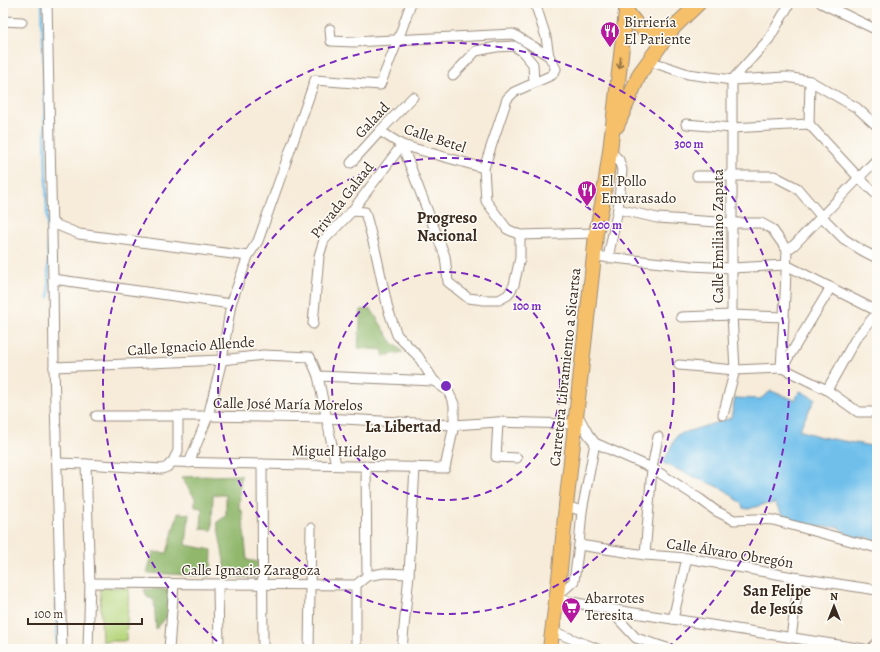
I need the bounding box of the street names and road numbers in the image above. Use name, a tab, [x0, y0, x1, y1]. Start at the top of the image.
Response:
street label: Galaad	[350, 97, 394, 142]
street label: Calle Betel	[401, 119, 469, 158]
street label: Privada Galaad	[306, 157, 379, 242]
street label: Calle Emiliano Zapata	[708, 169, 728, 303]
street label: Carretera Libramiento a Sicartsa	[545, 267, 585, 467]
street label: Calle Ignacio Allende	[127, 332, 256, 360]
street label: Calle José María Morelos	[213, 393, 363, 415]
street label: Miguel Hidalgo	[291, 440, 387, 462]
street label: Calle Álvaro Obregón	[665, 533, 795, 573]
street label: Calle Ignacio Zaragoza	[181, 560, 321, 580]

